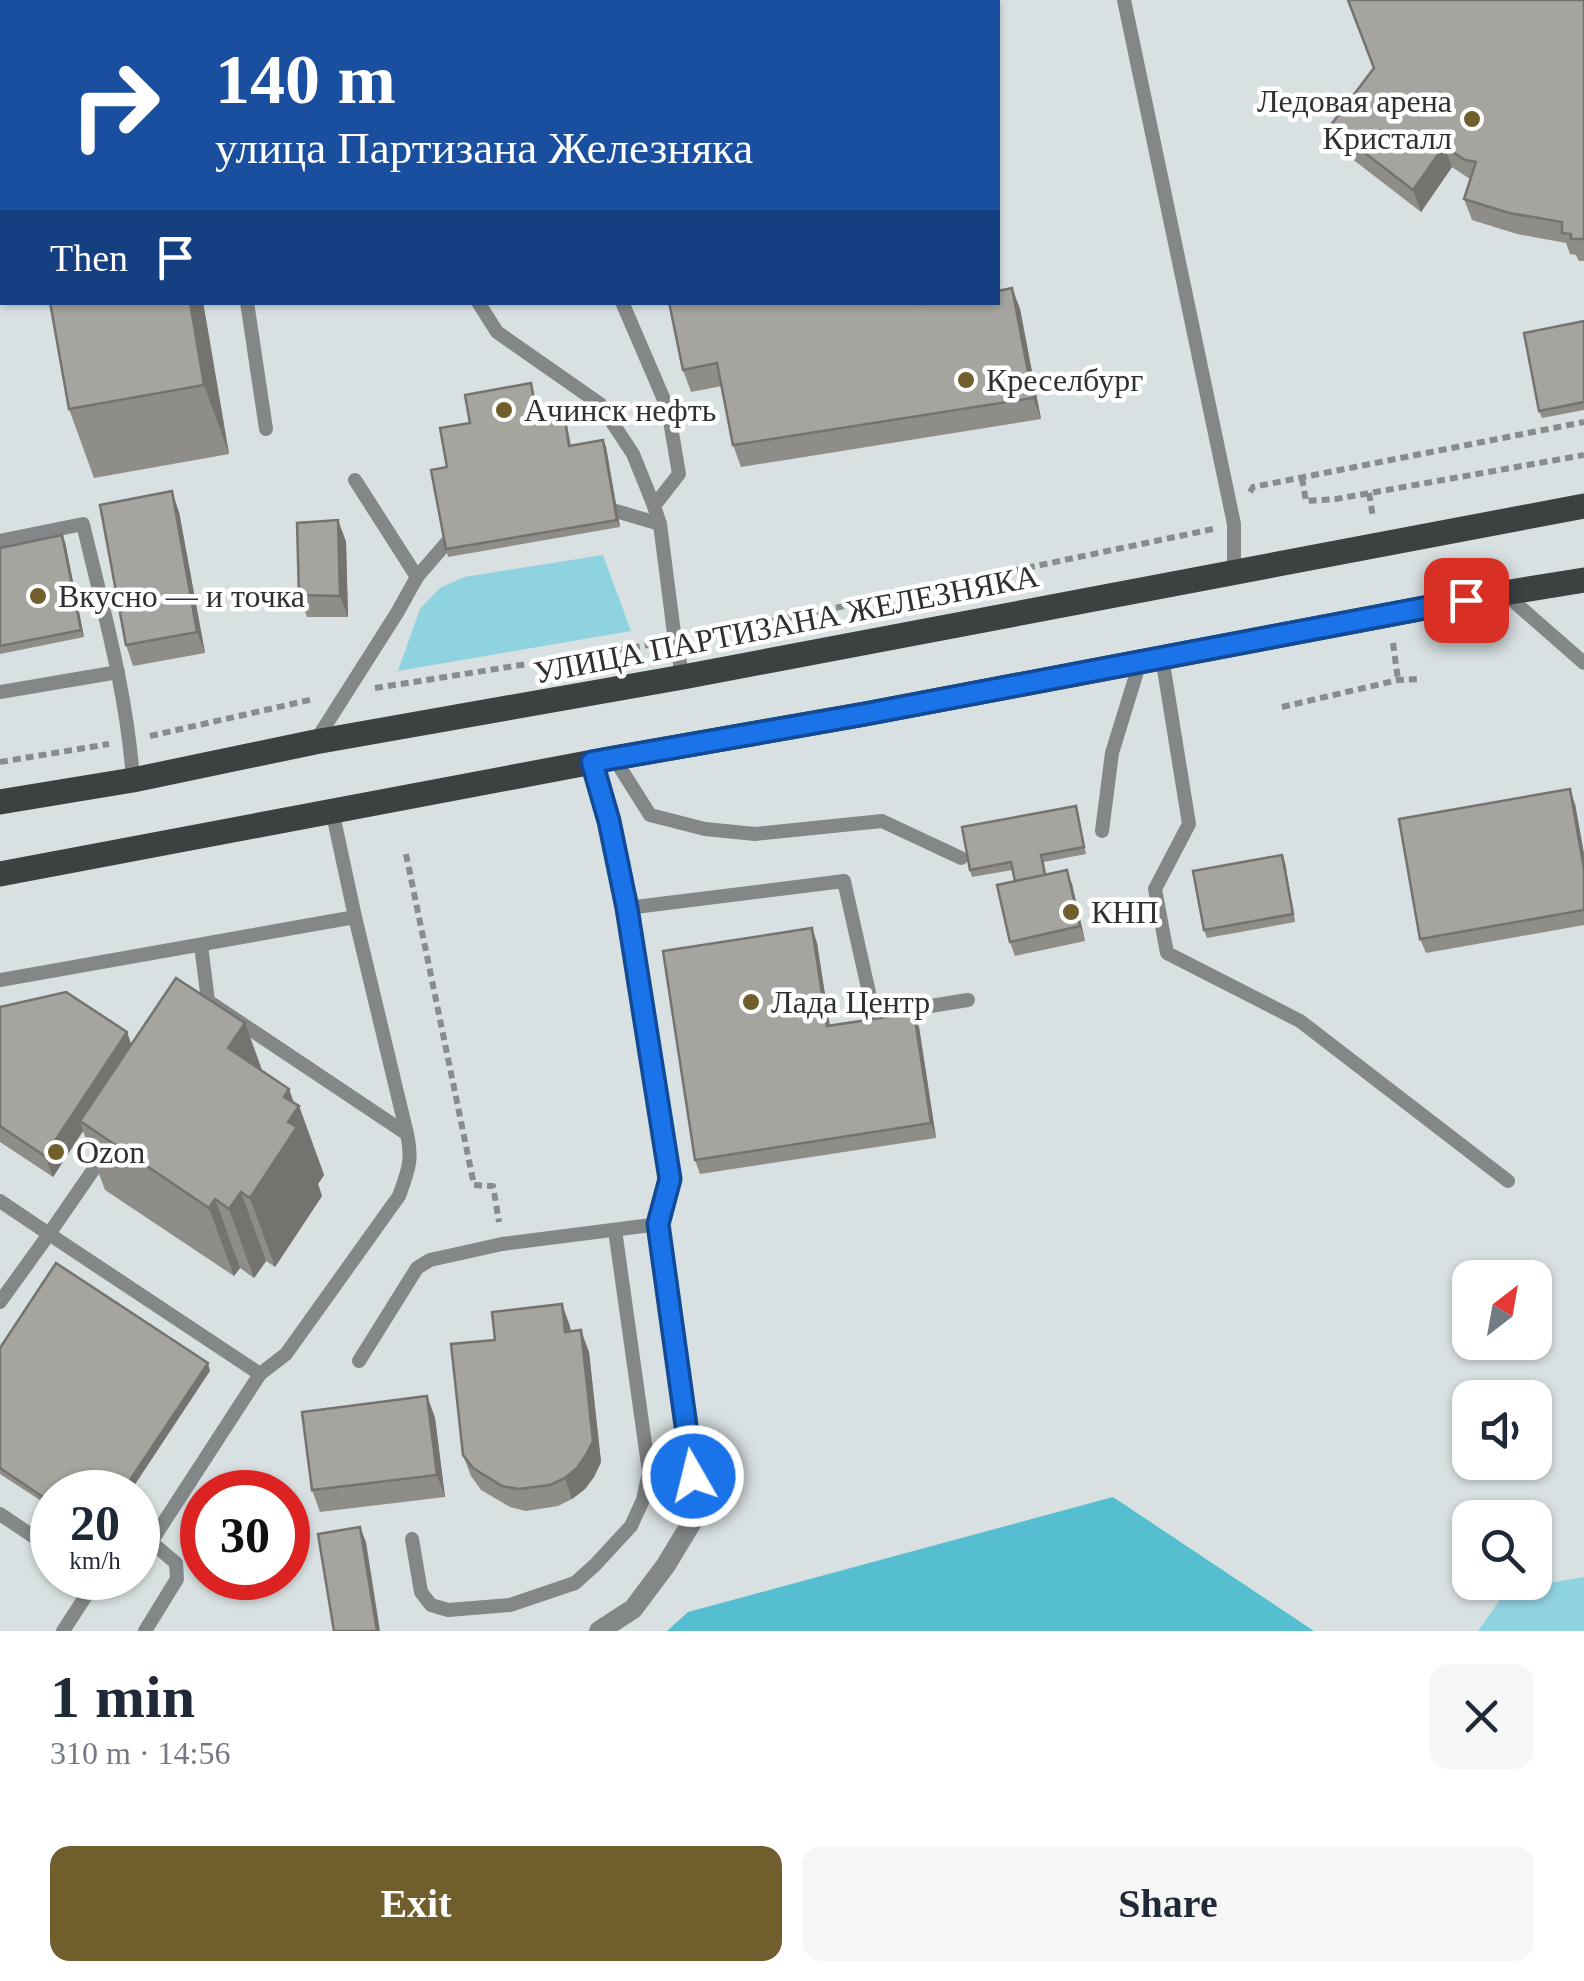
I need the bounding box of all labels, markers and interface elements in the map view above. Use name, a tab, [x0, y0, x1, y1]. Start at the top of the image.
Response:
icon: right	[50, 40, 180, 170]
text: 140 m	[215, 41, 396, 118]
place label: Ледовая арена Кристалл	[1257, 83, 1452, 156]
marker: Ледовая арена Кристалл	[1461, 108, 1483, 130]
text: улица Партизана Железняка	[215, 123, 753, 173]
icon: arrive	[148, 230, 203, 285]
text: Then	[50, 237, 128, 279]
place label: Креселбург	[986, 362, 1143, 398]
marker: Креселбург	[955, 369, 977, 391]
place label: Ачинск нефть	[524, 392, 716, 428]
marker: Ачинск нефть	[493, 399, 515, 421]
street label: УЛИЦА ПАРТИЗАНА ЖЕЛЕЗНЯКА	[531, 557, 1041, 691]
pin	[1424, 558, 1509, 643]
icon: arrive	[1439, 573, 1494, 628]
place label: Вкусно — и точка	[58, 578, 305, 614]
marker: Вкусно — и точка	[27, 585, 49, 607]
place label: КНП	[1091, 894, 1159, 930]
marker: КНП	[1060, 901, 1082, 923]
place label: Лада Центр	[771, 984, 930, 1020]
marker: Лада Центр	[740, 991, 762, 1013]
place label: Ozon	[76, 1134, 145, 1170]
marker: Ozon	[45, 1141, 67, 1163]
north arrow	[1452, 1260, 1552, 1360]
map controls	[1452, 1260, 1552, 1600]
button: sound	[1452, 1380, 1552, 1480]
position arrow	[641, 1424, 745, 1528]
speed limit sign: 30	[180, 1470, 310, 1600]
text: 20	[70, 1495, 120, 1551]
button: search	[1452, 1500, 1552, 1600]
text: km/h	[69, 1547, 121, 1574]
text: 1 min	[50, 1664, 195, 1730]
button: close	[1429, 1664, 1534, 1769]
text: 310 m · 14:56	[50, 1735, 230, 1771]
button: Exit	[50, 1846, 782, 1961]
button: Share	[802, 1846, 1534, 1961]

